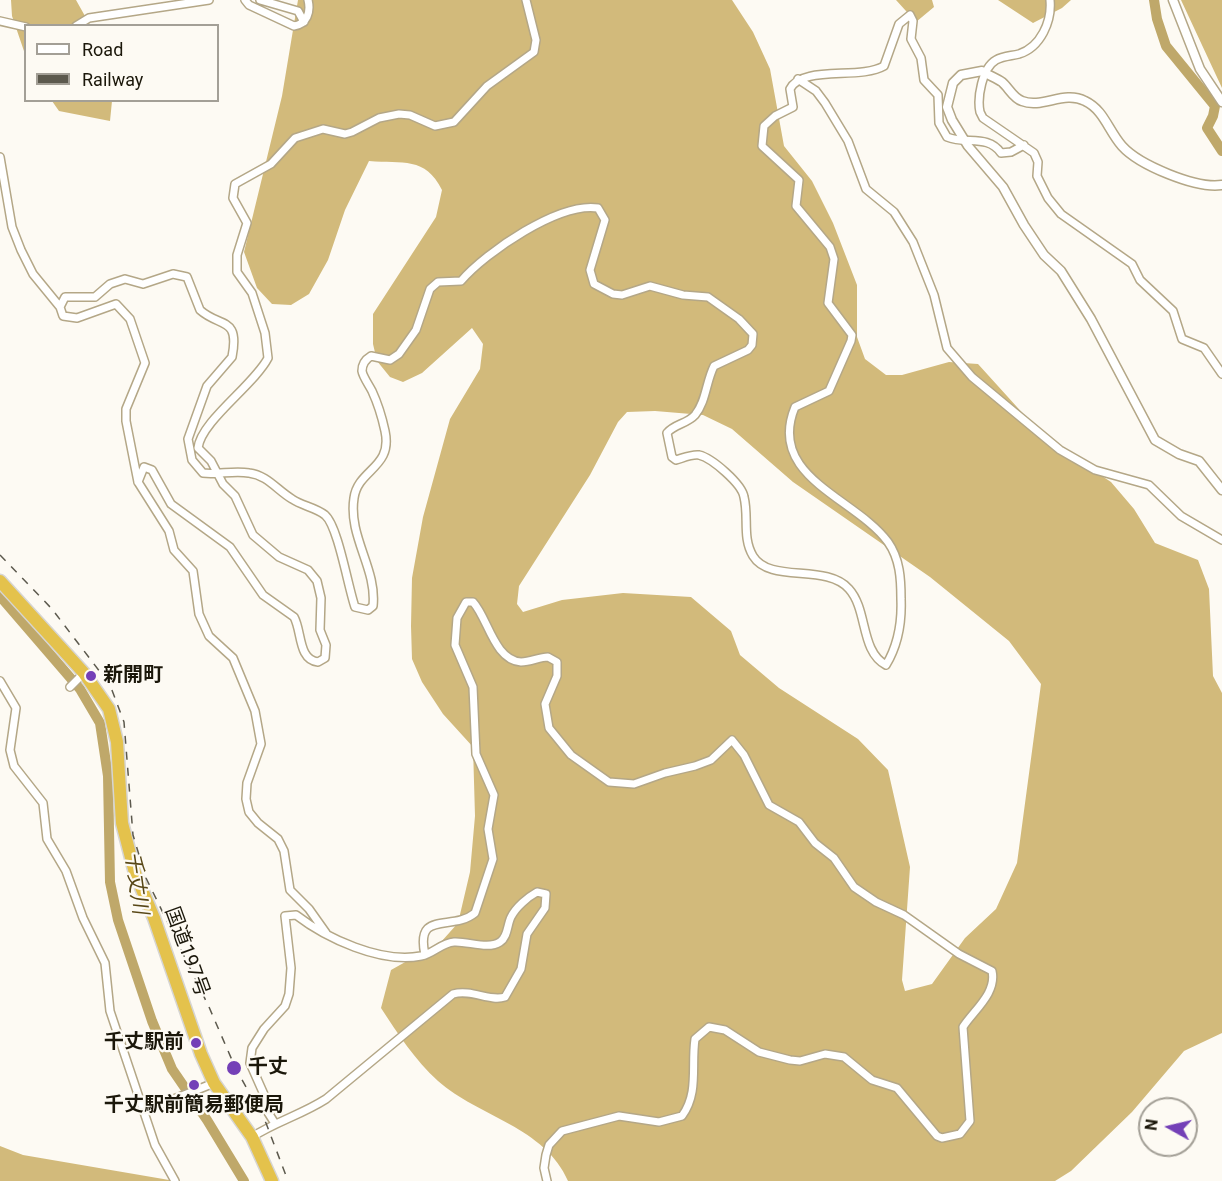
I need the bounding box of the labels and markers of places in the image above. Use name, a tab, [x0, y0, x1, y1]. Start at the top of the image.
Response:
place label: 新開町	[103, 664, 163, 688]
marker: 新開町	[84, 669, 98, 683]
place label: 千丈駅前	[104, 1031, 184, 1055]
marker: 千丈駅前	[189, 1036, 203, 1050]
place label: 千丈	[248, 1056, 288, 1080]
marker: 千丈	[225, 1059, 243, 1077]
marker: 千丈駅前簡易郵便局	[187, 1078, 201, 1092]
place label: 千丈駅前簡易郵便局	[104, 1094, 284, 1118]

